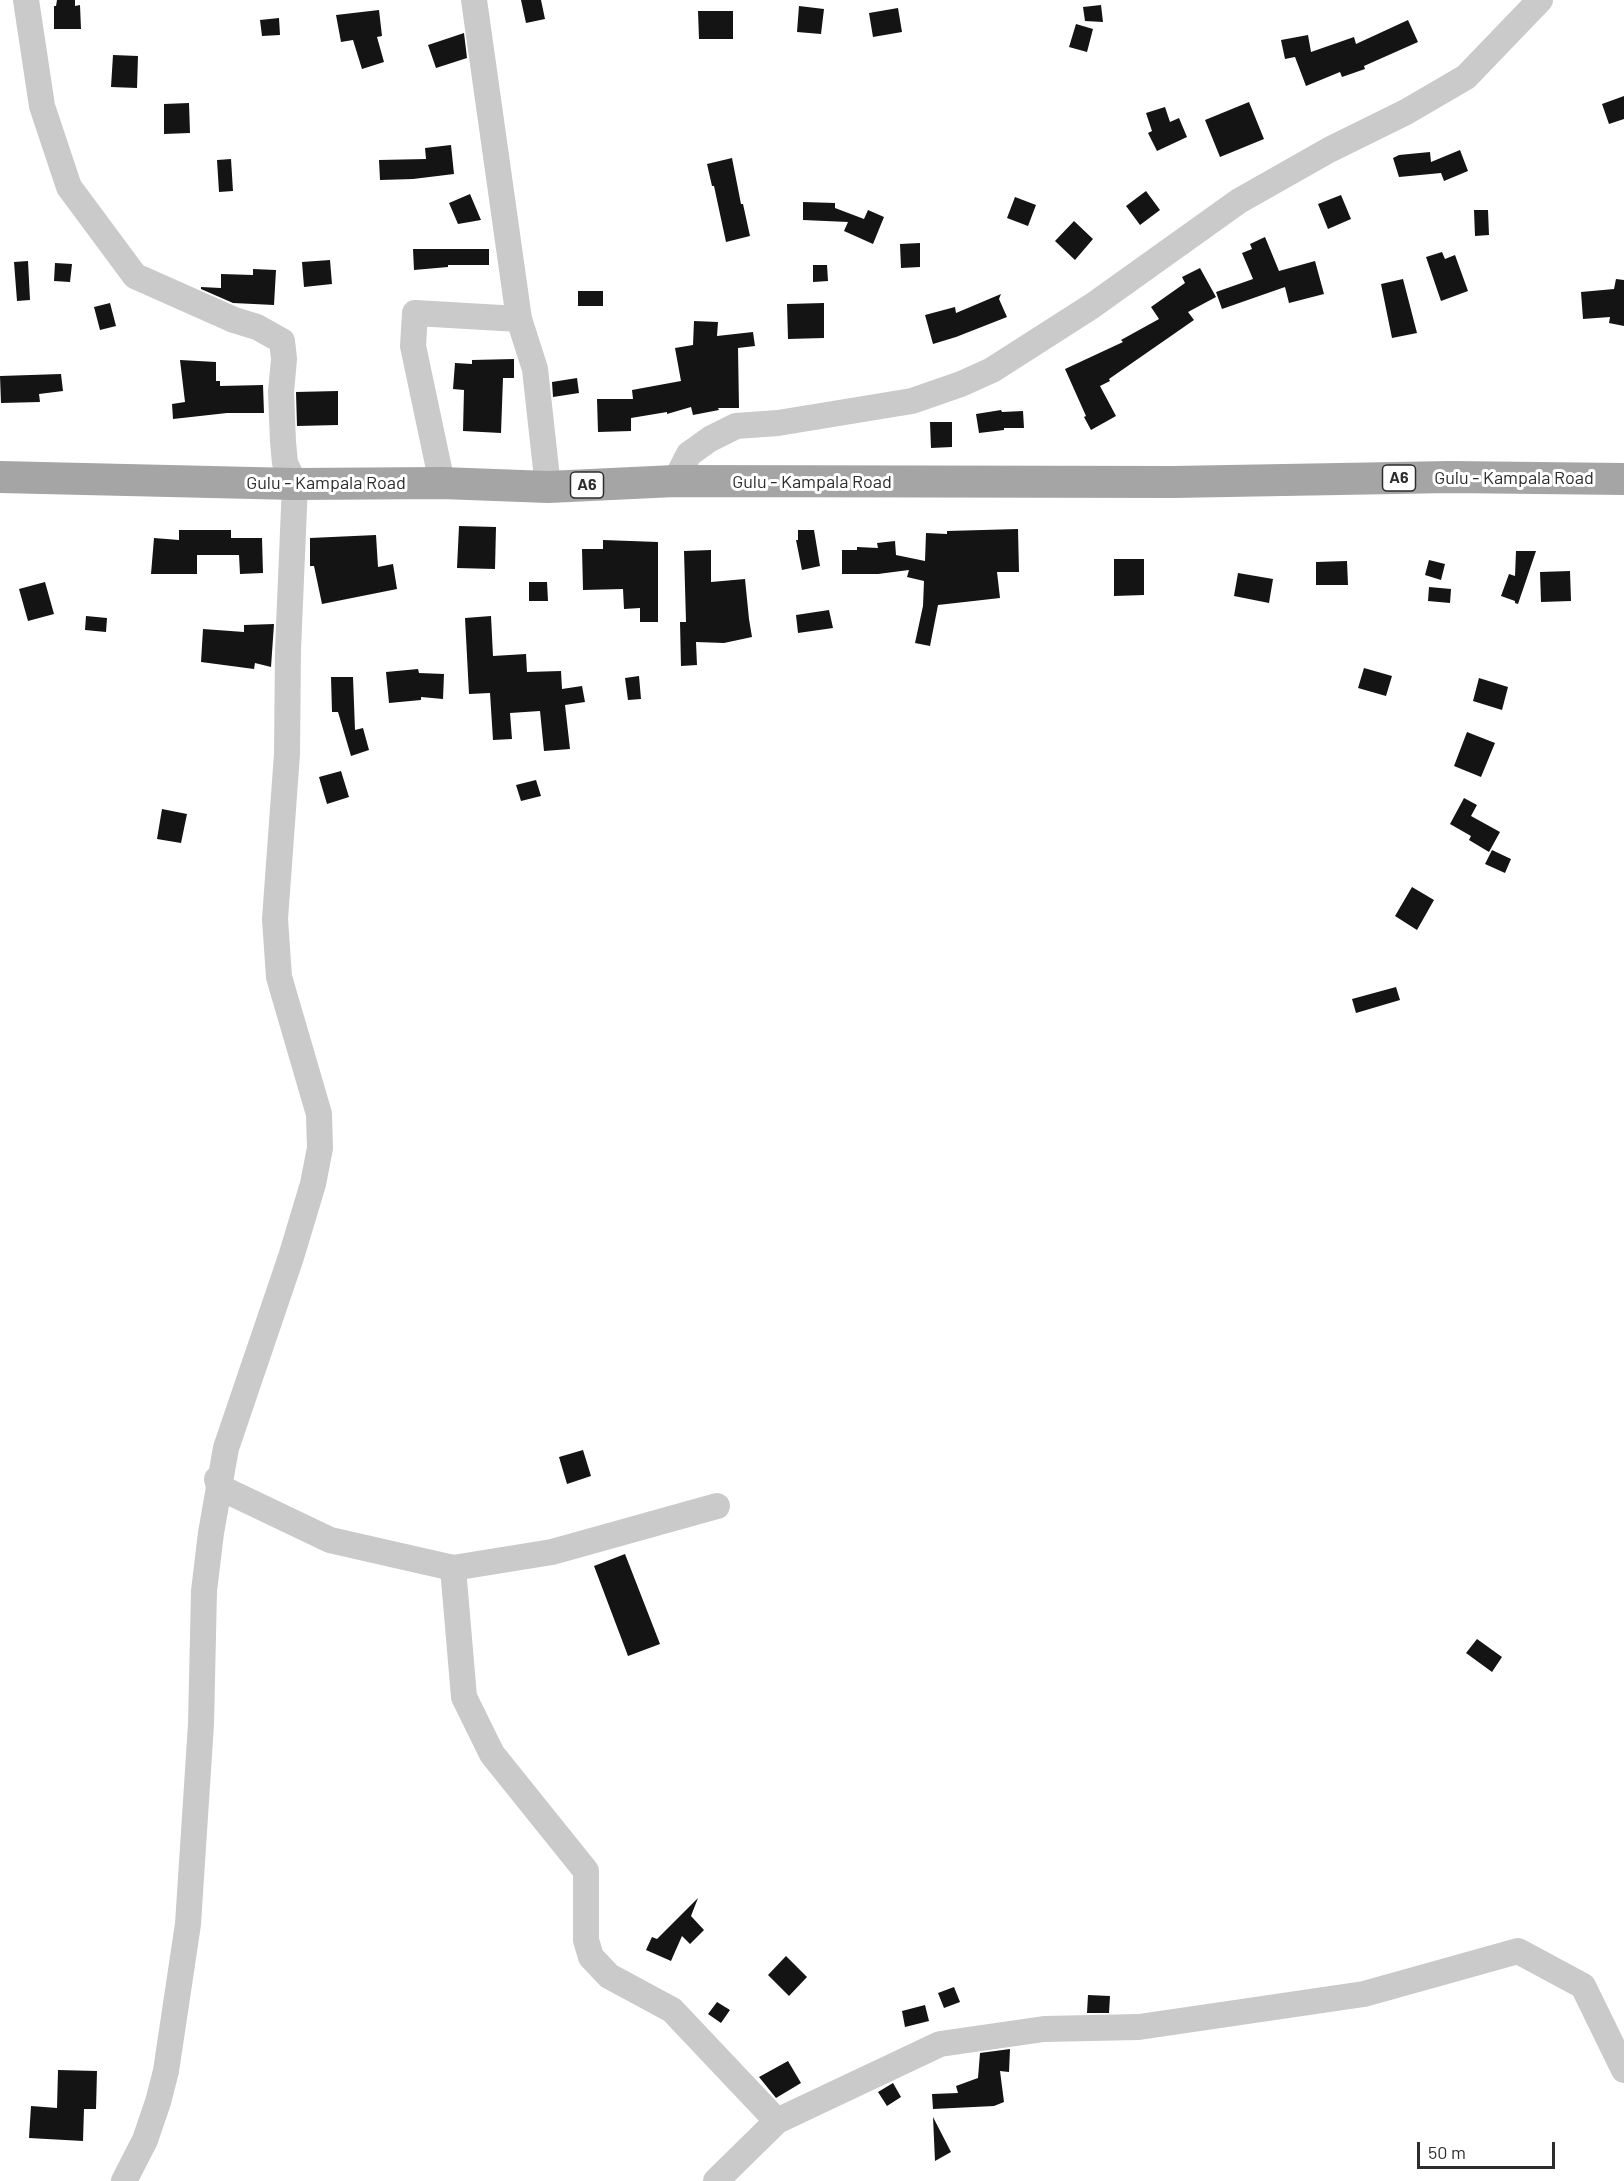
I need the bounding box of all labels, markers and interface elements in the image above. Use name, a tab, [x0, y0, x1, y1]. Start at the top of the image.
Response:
road number: A6	[1382, 465, 1416, 491]
street label: Gulu - Kampala Road	[1434, 467, 1594, 489]
street label: Gulu - Kampala Road	[732, 471, 892, 493]
street label: Gulu - Kampala Road	[246, 472, 406, 494]
road number: A6	[570, 472, 604, 498]
scale bar	[1420, 2130, 1558, 2168]
text: 50 m	[1428, 2141, 1466, 2163]

